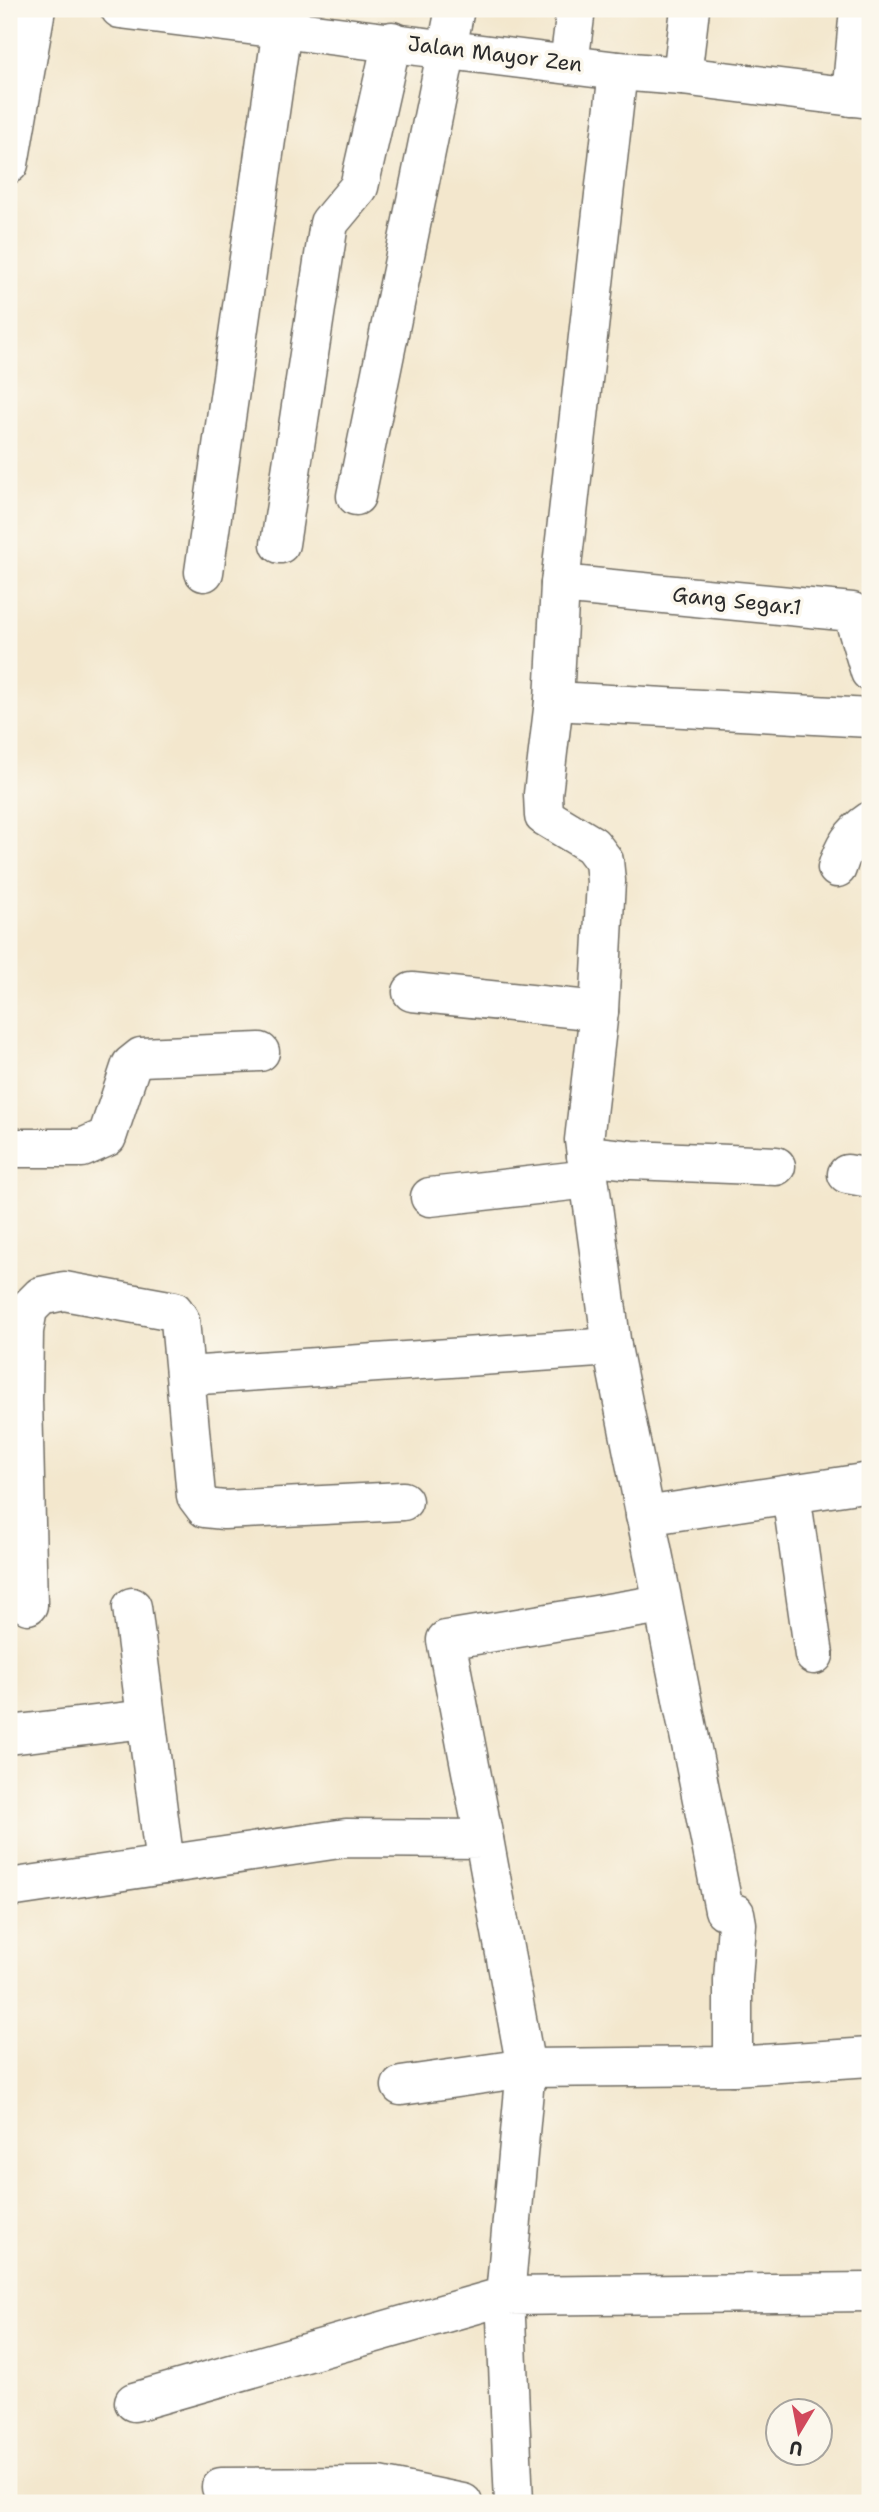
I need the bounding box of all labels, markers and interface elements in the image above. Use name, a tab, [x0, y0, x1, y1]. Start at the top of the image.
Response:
street label: Jalan Mayor Zen	[406, 29, 584, 79]
street label: Gang Segar.1	[671, 580, 803, 622]
north arrow	[764, 2396, 834, 2466]
text: U	[788, 2435, 805, 2462]

